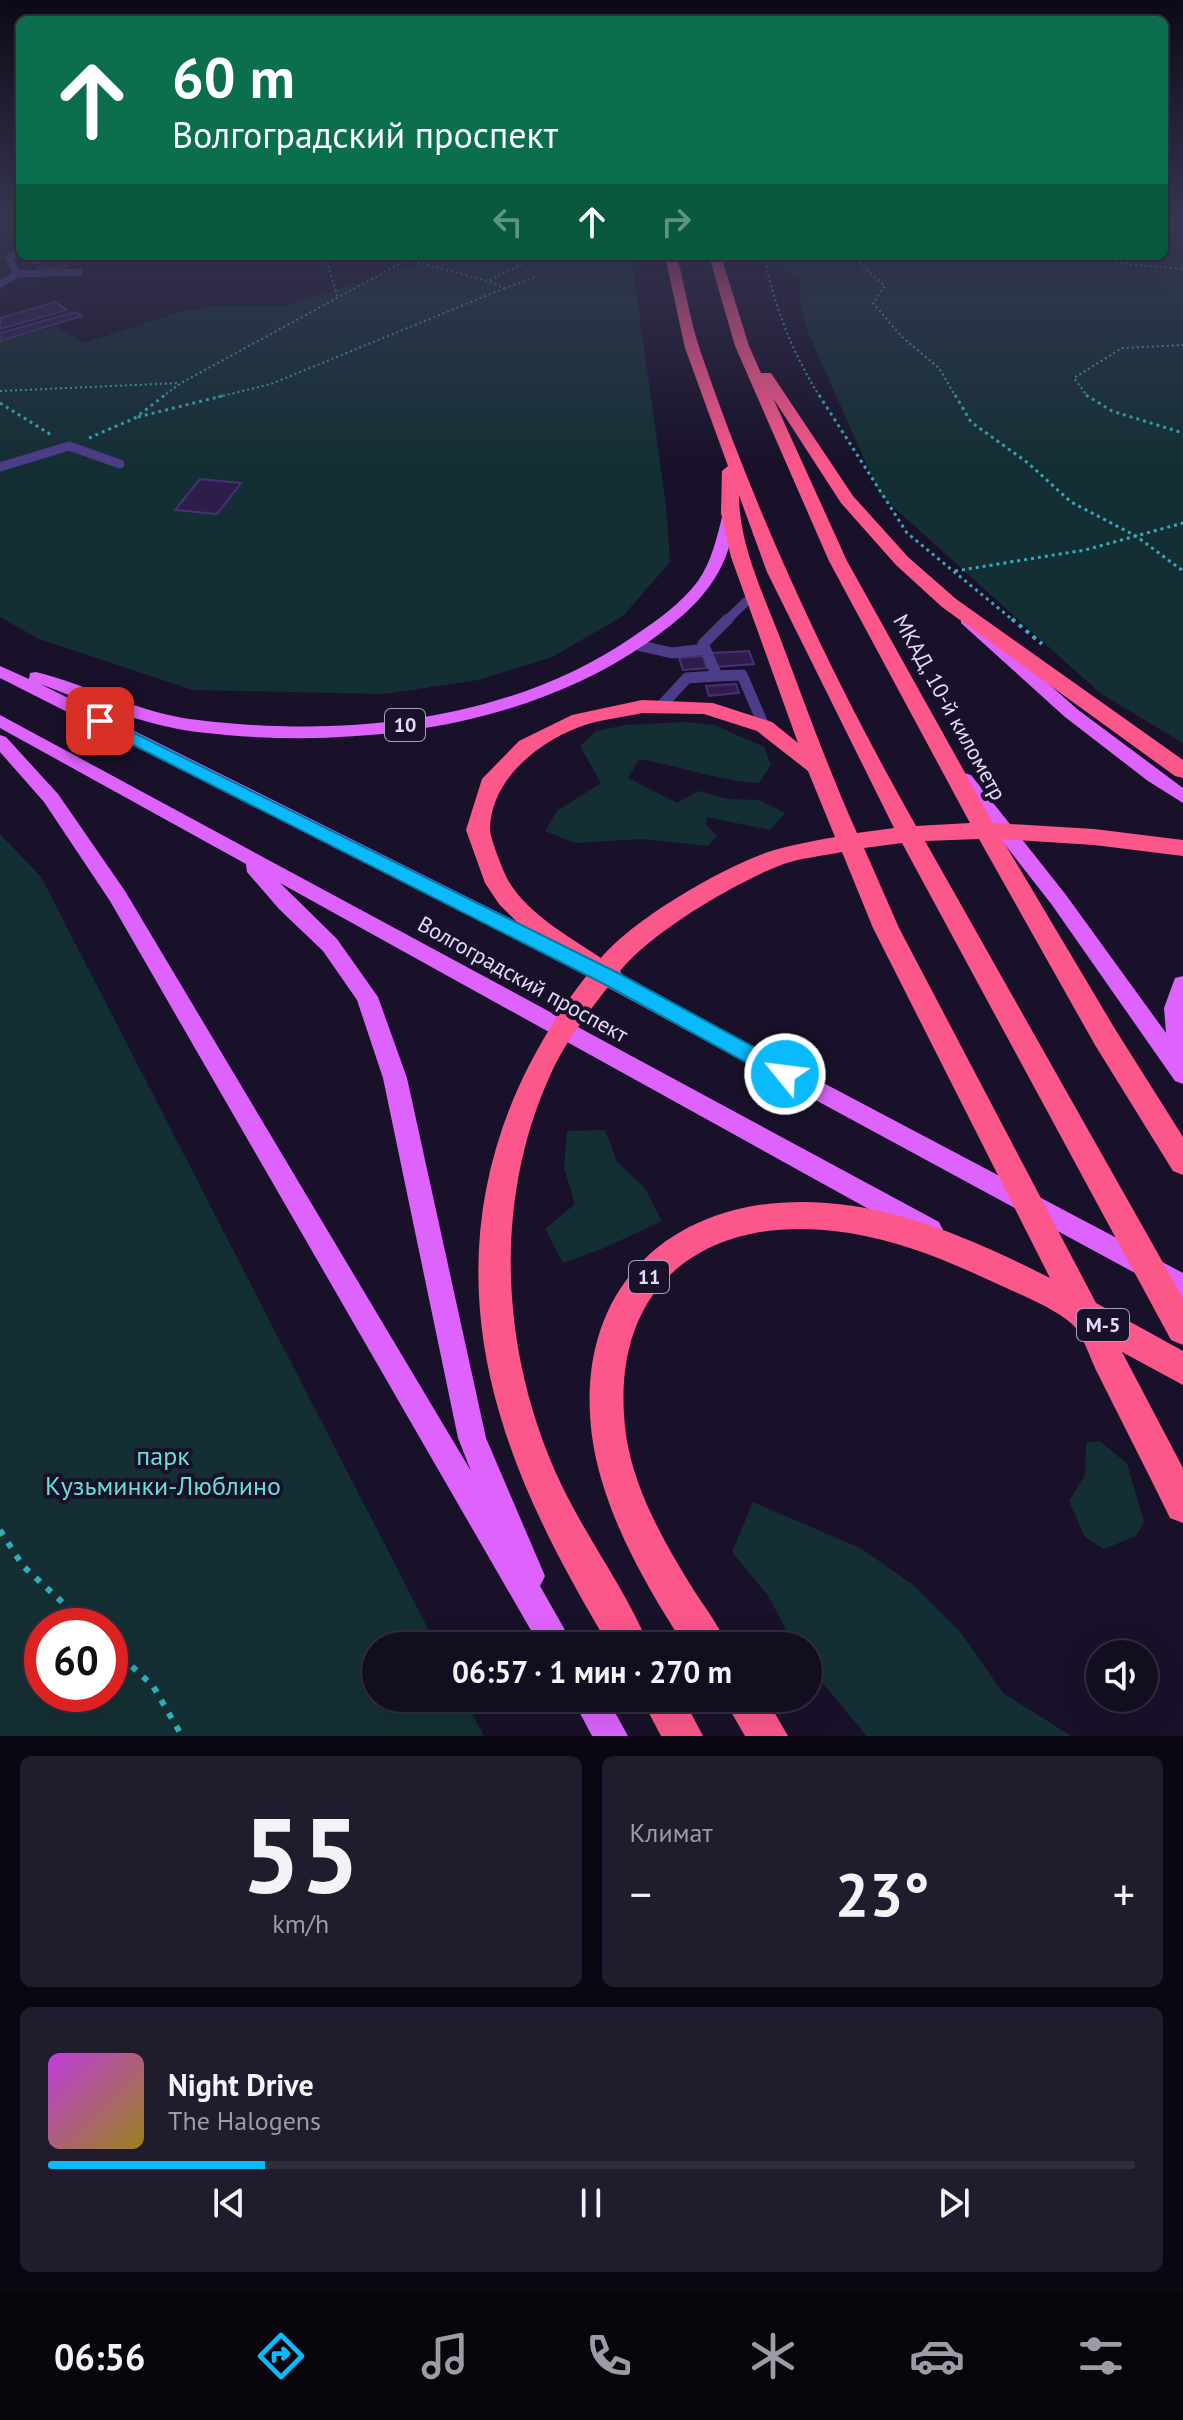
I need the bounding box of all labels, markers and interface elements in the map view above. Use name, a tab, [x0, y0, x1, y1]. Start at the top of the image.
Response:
text: 60 m	[172, 41, 295, 113]
icon: ahead	[40, 48, 144, 152]
text: Волгоградский проспект	[172, 111, 558, 158]
icon: left	[486, 200, 530, 244]
icon: ahead	[570, 200, 614, 244]
icon: right	[654, 200, 698, 244]
street label: МКАД, 10-й километр	[887, 609, 1013, 805]
pin	[66, 687, 134, 755]
icon: arrive	[78, 699, 122, 743]
road number: 10	[385, 709, 425, 741]
street label: Волгоградский проспект	[413, 910, 633, 1049]
position arrow	[743, 1032, 827, 1116]
road number: 11	[629, 1261, 669, 1293]
road number: М-5	[1077, 1309, 1129, 1341]
park label: парк Кузьминки-Люблино	[45, 1439, 281, 1502]
speed limit sign: 60	[24, 1608, 128, 1712]
map controls	[1086, 1640, 1158, 1712]
button: sound	[1086, 1640, 1158, 1712]
text: 06:57 · 1 мин · 270 m	[452, 1652, 732, 1691]
text: 55	[242, 1787, 360, 1922]
text: Климат	[630, 1816, 713, 1849]
text: 23°	[835, 1855, 929, 1933]
text: −	[630, 1865, 652, 1922]
text: +	[1113, 1865, 1135, 1922]
text: km/h	[272, 1907, 329, 1940]
text: Night Drive	[168, 2065, 314, 2104]
text: The Halogens	[168, 2104, 321, 2137]
icon: previous	[207, 2181, 251, 2225]
icon: pause	[569, 2181, 613, 2225]
icon: next	[932, 2181, 976, 2225]
icon: directions	[253, 2328, 309, 2384]
icon: music	[417, 2328, 473, 2384]
icon: phone	[581, 2328, 637, 2384]
icon: climate	[745, 2328, 801, 2384]
icon: car	[909, 2328, 965, 2384]
icon: filters	[1073, 2328, 1129, 2384]
text: 06:56	[54, 2333, 145, 2380]

